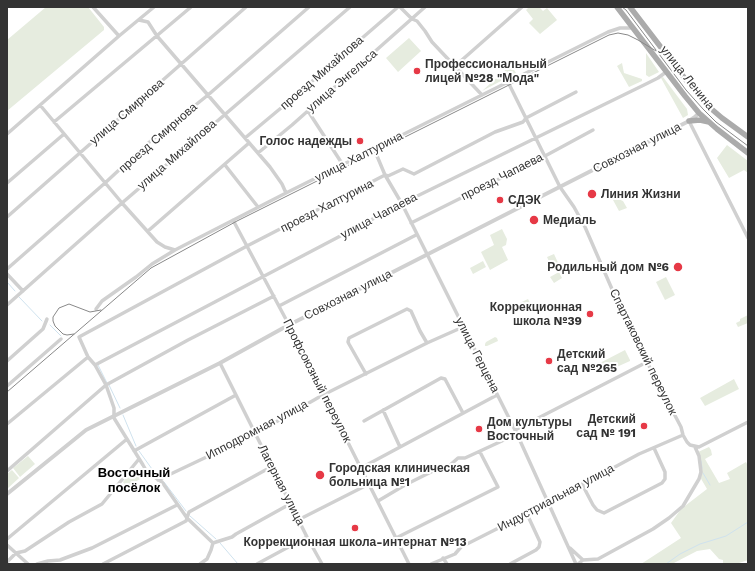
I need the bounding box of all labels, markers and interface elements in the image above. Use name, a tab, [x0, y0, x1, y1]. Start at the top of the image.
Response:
street label: проезд Михайлова	[278, 33, 366, 113]
street label: улица Ленина	[657, 43, 717, 113]
street label: улица Энгельса	[304, 46, 380, 116]
place label: Профессиональный лицей №28 "Мода"	[425, 57, 547, 85]
marker: Профессиональный лицей №28 "Мода"	[412, 66, 422, 76]
street label: улица Смирнова	[87, 76, 167, 148]
street label: проезд Смирнова	[116, 100, 200, 176]
street label: улица Михайлова	[135, 117, 219, 193]
street label: Совхозная улица	[591, 120, 683, 176]
street label: улица Халтурина	[313, 129, 405, 185]
place label: Голос надежды	[260, 134, 352, 148]
marker: Голос надежды	[355, 136, 365, 146]
street label: проезд Чапаева	[459, 150, 545, 204]
street label: проезд Халтурина	[278, 176, 376, 236]
place label: Линия Жизни	[601, 187, 681, 201]
marker: Линия Жизни	[586, 188, 598, 200]
street label: улица Чапаева	[338, 190, 420, 242]
place label: СДЭК	[508, 193, 541, 207]
marker: СДЭК	[495, 195, 505, 205]
place label: Медиаль	[543, 213, 596, 227]
marker: Медиаль	[528, 214, 540, 226]
place label: Родильный дом №6	[547, 260, 669, 274]
marker: Родильный дом №6	[672, 261, 684, 273]
street label: Совхозная улица	[302, 267, 394, 323]
street label: Спартаковский переулок	[606, 287, 680, 417]
place label: Коррекционная школа №39	[490, 300, 582, 328]
marker: Коррекционная школа №39	[585, 309, 595, 319]
street label: улица Герцена	[452, 315, 502, 395]
street label: Профсоюзный переулок	[280, 317, 354, 445]
place label: Детский сад №265	[557, 347, 617, 375]
marker: Детский сад №265	[544, 356, 554, 366]
street label: Ипподромная улица	[204, 397, 310, 463]
place label: Детский сад № 191	[576, 412, 636, 440]
place label: Дом культуры Восточный	[487, 415, 572, 443]
marker: Детский сад № 191	[639, 421, 649, 431]
marker: Дом культуры Восточный	[474, 424, 484, 434]
street label: Лагерная улица	[254, 442, 308, 528]
place label: Городская клиническая больница №1	[329, 461, 470, 489]
street label: Индустриальная улица	[495, 461, 617, 535]
district label: Восточный посёлок	[98, 465, 170, 496]
marker: Городская клиническая больница №1	[314, 469, 326, 481]
marker: Коррекционная школа-интернат №13	[350, 523, 360, 533]
place label: Коррекционная школа-интернат №13	[243, 535, 467, 549]

